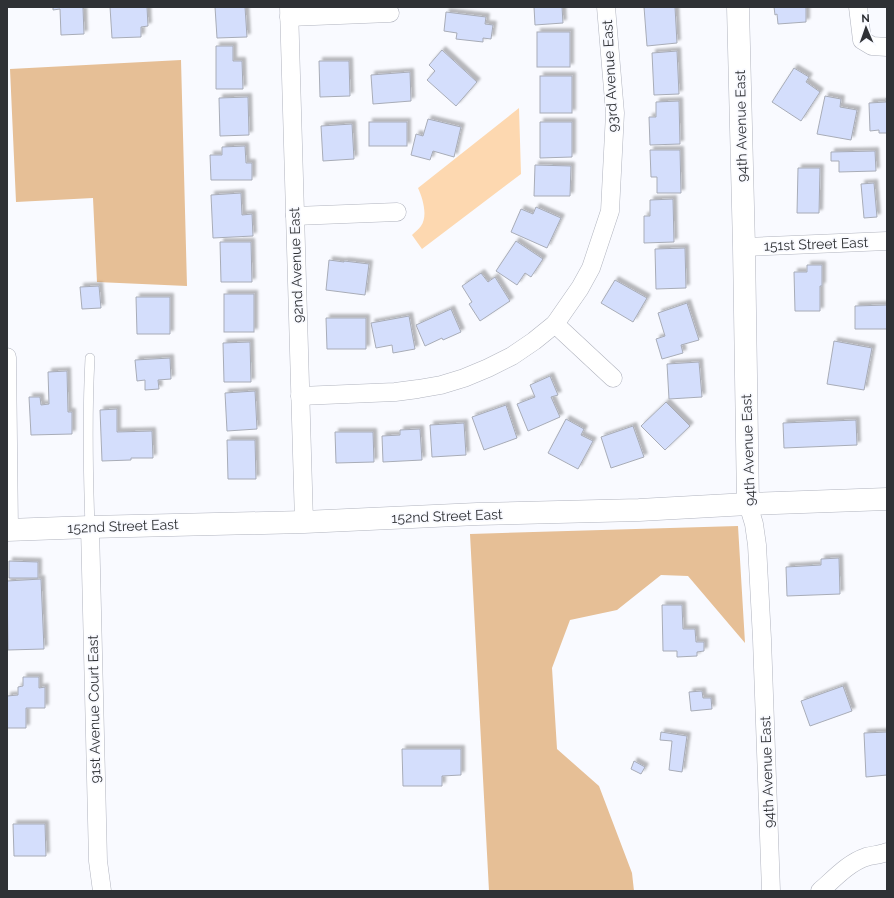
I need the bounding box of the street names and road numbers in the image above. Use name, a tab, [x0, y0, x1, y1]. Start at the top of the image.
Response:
street label: 93rd Avenue East	[599, 19, 621, 133]
street label: 94th Avenue East	[732, 70, 750, 182]
street label: 92nd Avenue East	[286, 207, 306, 323]
street label: 151st Street East	[763, 234, 869, 254]
street label: 94th Avenue East	[738, 393, 758, 506]
street label: 152nd Street East	[391, 506, 503, 526]
street label: 152nd Street East	[67, 516, 179, 536]
street label: 91st Avenue Court East	[85, 634, 103, 783]
street label: 94th Avenue East	[757, 715, 777, 828]

